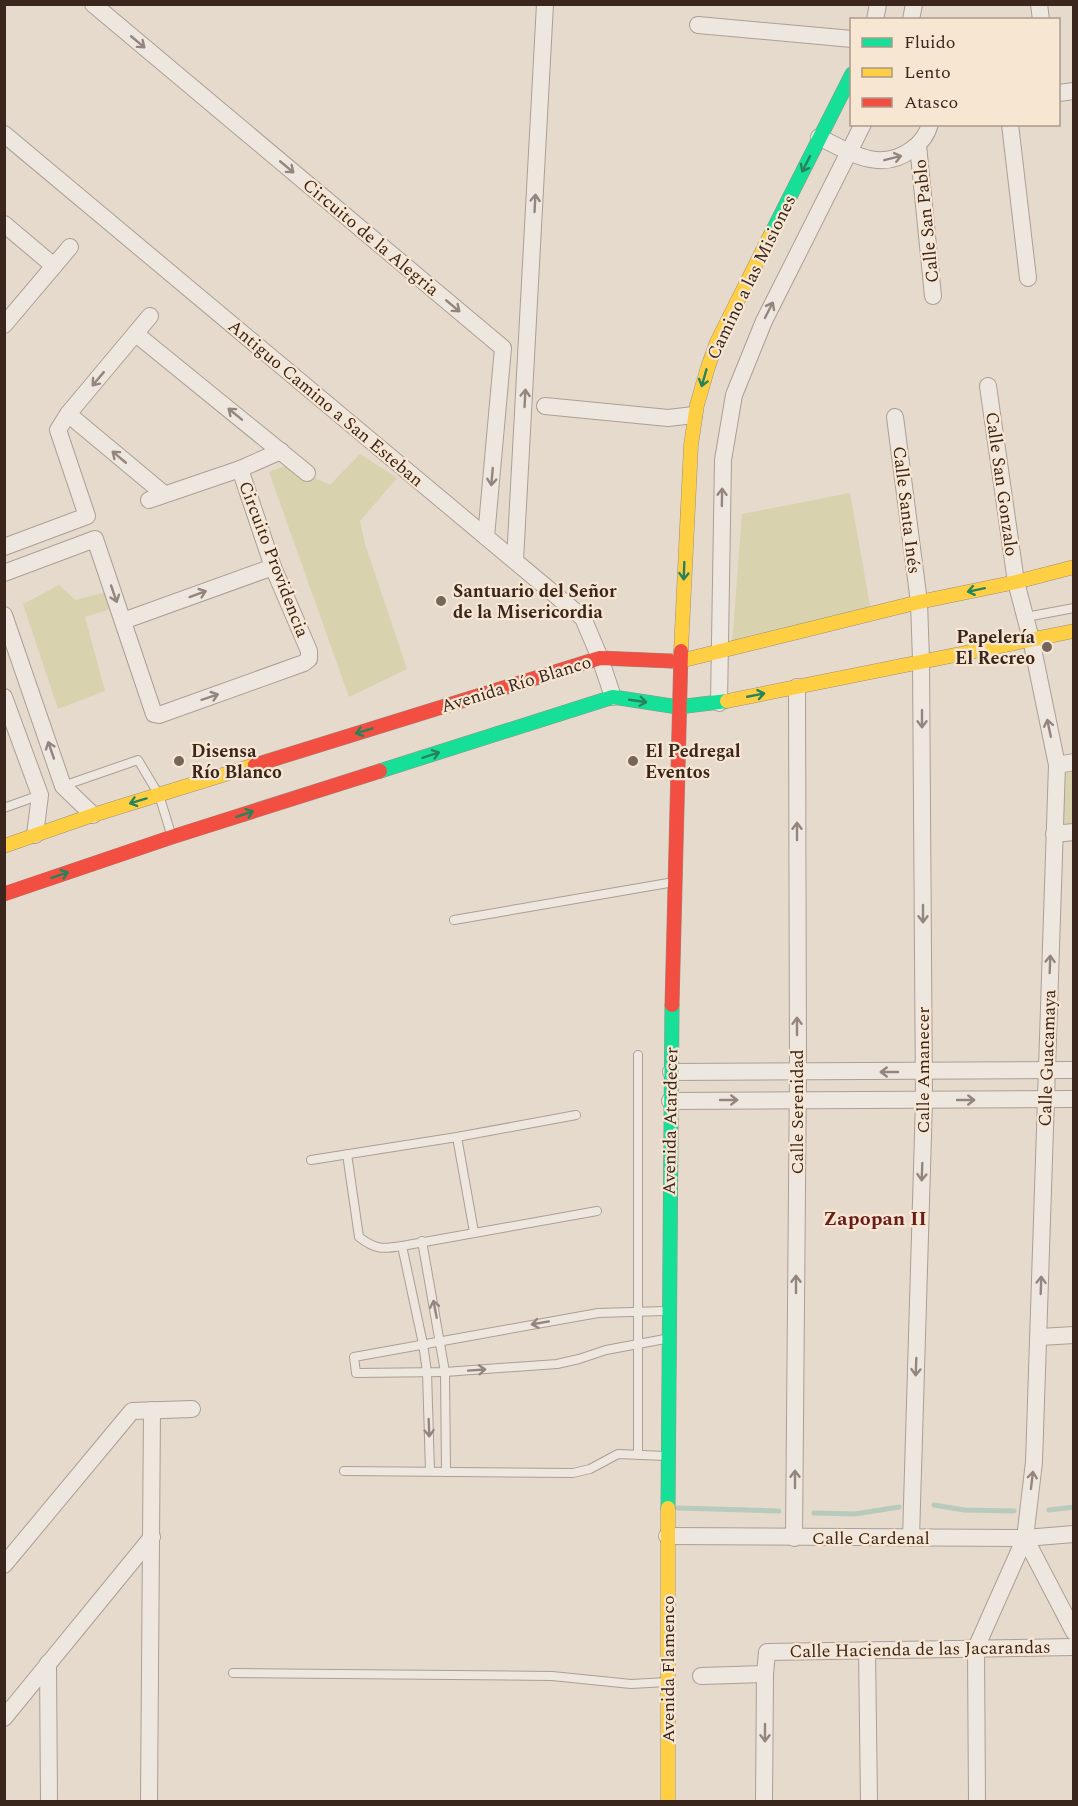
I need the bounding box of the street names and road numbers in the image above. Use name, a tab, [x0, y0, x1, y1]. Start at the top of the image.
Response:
street label: Calle San Pablo	[907, 158, 946, 284]
street label: Circuito de la Alegria	[296, 172, 445, 303]
street label: Camino a las Misiones	[700, 190, 803, 364]
street label: Antiguo Camino a San Esteban	[222, 313, 430, 494]
street label: Calle San Gonzalo	[978, 410, 1025, 558]
street label: Calle Santa Inés	[885, 445, 928, 575]
street label: Circuito Providencia	[231, 477, 316, 641]
street label: Avenida Río Blanco	[438, 649, 595, 720]
street label: Calle Guacamaya	[1032, 989, 1063, 1127]
street label: Calle Amanecer	[910, 1007, 937, 1133]
street label: Avenida Atardecer	[656, 1047, 685, 1195]
street label: Calle Serenidad	[784, 1049, 811, 1175]
street label: Calle Cardenal	[812, 1525, 930, 1552]
street label: Avenida Flamenco	[655, 1595, 682, 1743]
street label: Calle Hacienda de las Jacarandas	[789, 1634, 1051, 1665]

